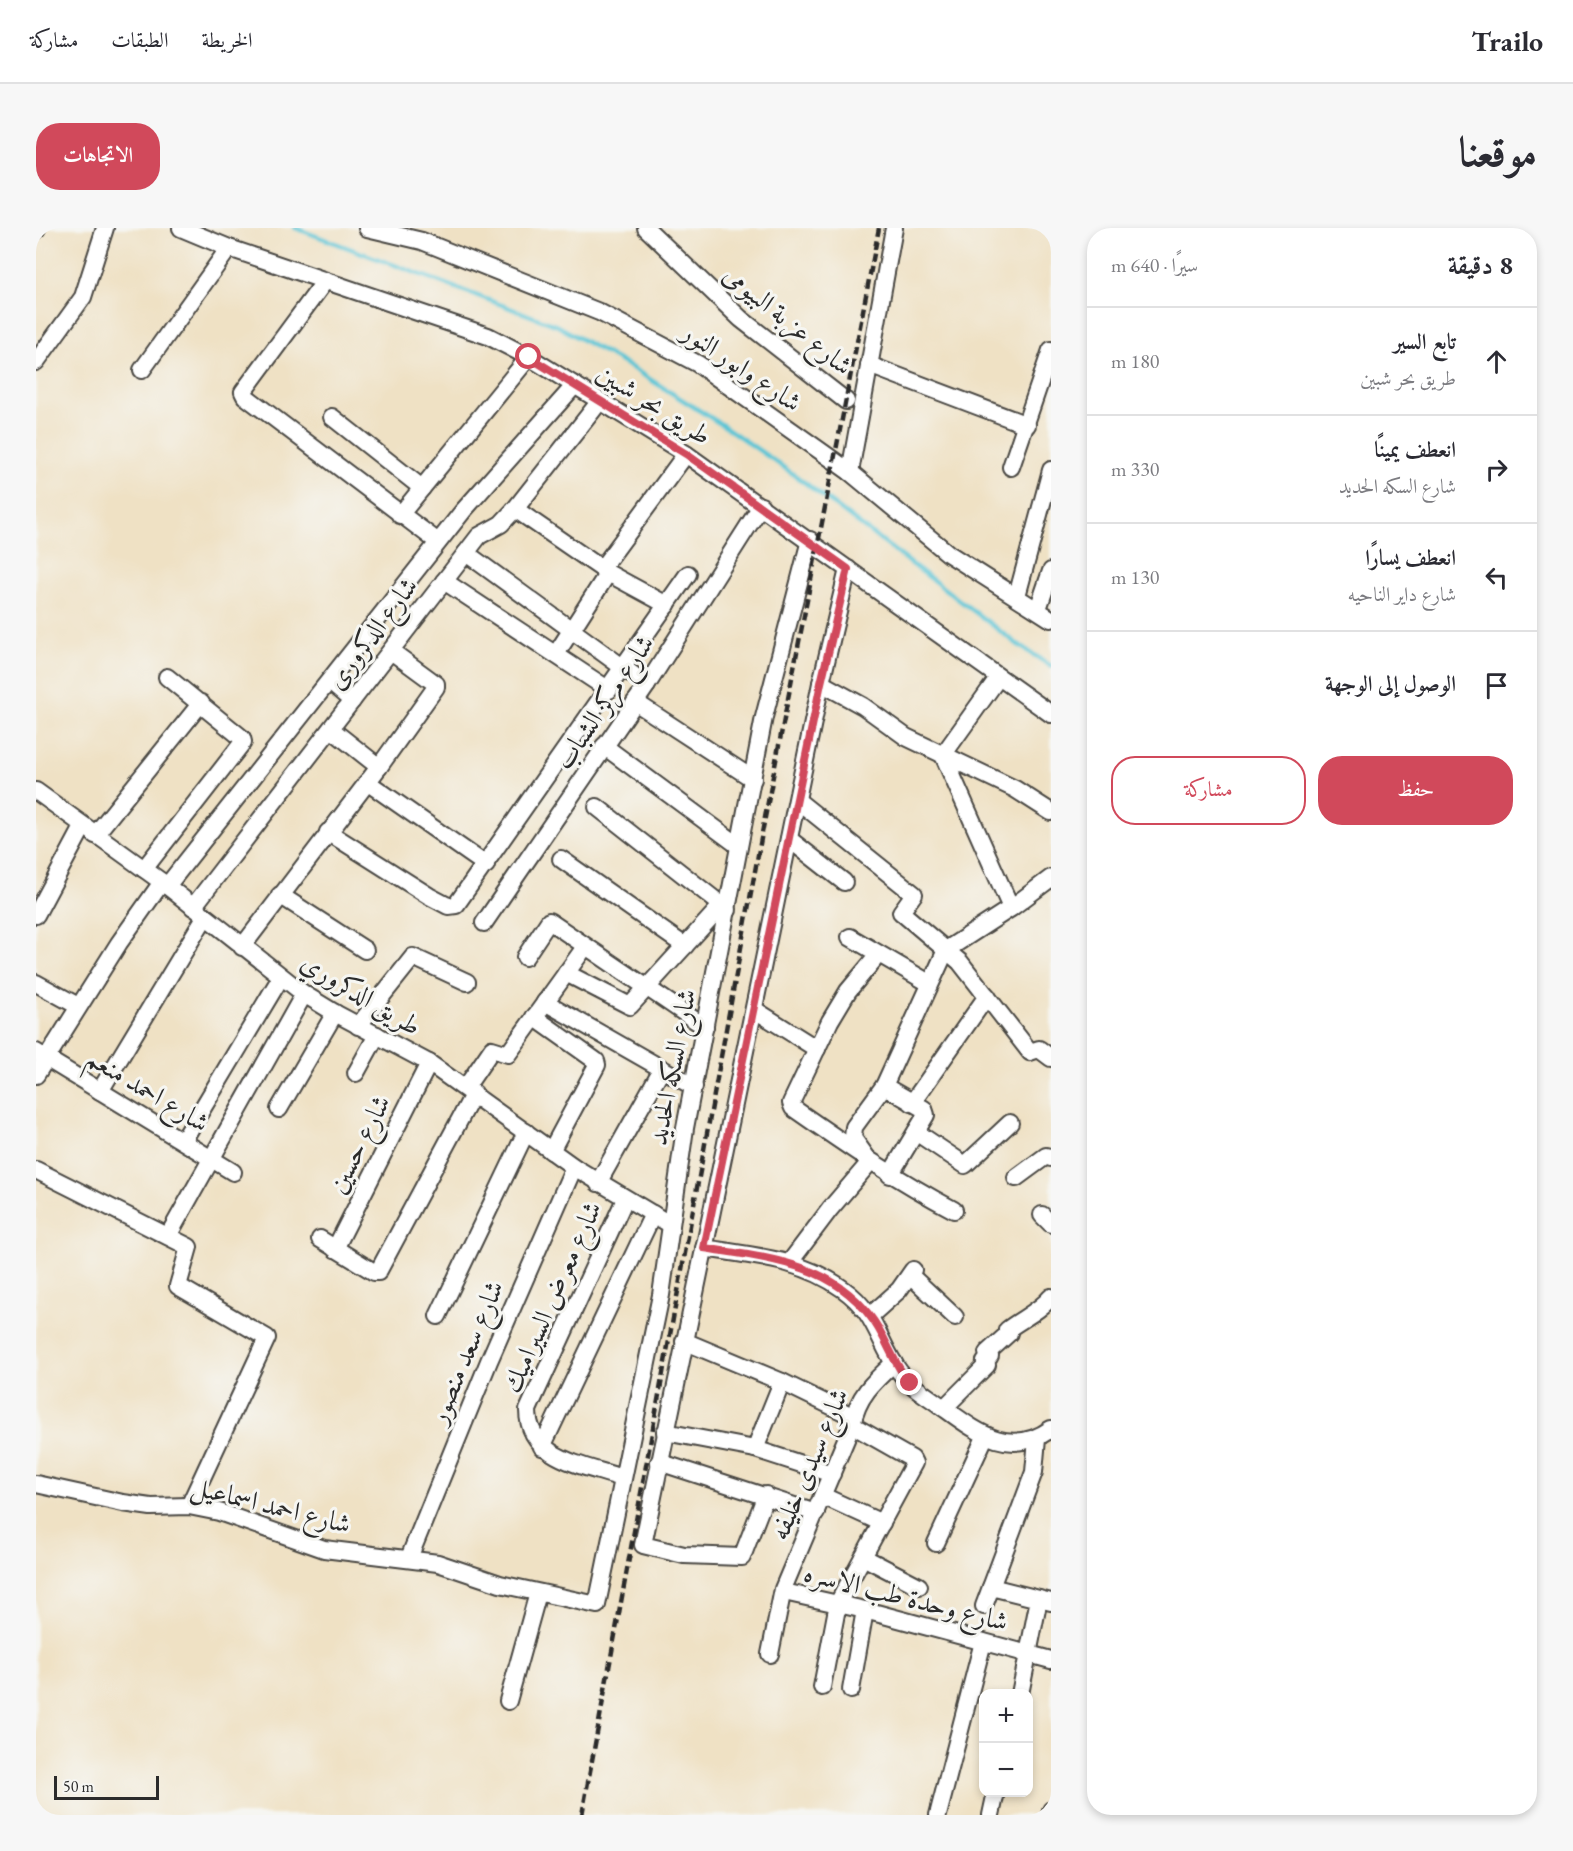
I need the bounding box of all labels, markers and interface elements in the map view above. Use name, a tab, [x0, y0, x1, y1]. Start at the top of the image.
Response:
text: Trailo	[1471, 23, 1543, 59]
text: مشاركة	[30, 26, 78, 53]
text: الطبقات	[111, 26, 168, 53]
text: الخريطة	[201, 26, 253, 53]
button: الاتجاهات	[36, 123, 160, 190]
text: موقعنا	[1459, 124, 1537, 179]
text: 8 دقيقة	[1448, 248, 1513, 282]
text: سيرًا · 640 m	[1111, 252, 1198, 278]
street label: شارع عزبة البيومى	[713, 256, 860, 387]
street label: شارع وابور النور	[670, 312, 809, 423]
text: تابع السير	[1393, 327, 1456, 356]
route start	[515, 343, 541, 369]
icon: ahead	[1480, 345, 1513, 378]
text: 180 m	[1111, 348, 1159, 374]
street label: طريق بحر شبين	[590, 354, 718, 453]
text: طريق بحر شبين	[1360, 365, 1456, 391]
text: انعطف يمينًا	[1374, 435, 1456, 464]
icon: right	[1480, 453, 1513, 486]
text: 330 m	[1111, 456, 1159, 482]
text: شارع السكه الحديد	[1339, 473, 1456, 499]
text: انعطف يسارًا	[1365, 543, 1456, 572]
icon: left	[1480, 561, 1513, 594]
text: 130 m	[1111, 564, 1159, 590]
street label: شارع الدكرورى	[318, 569, 429, 699]
text: شارع داير الناحيه	[1348, 581, 1456, 607]
street label: شارع مركز الشباب	[546, 627, 666, 779]
text: الوصول إلى الوجهة	[1325, 669, 1456, 698]
icon: arrive	[1480, 669, 1513, 702]
button: مشاركة	[1111, 756, 1306, 825]
button: حفظ	[1318, 756, 1513, 825]
street label: طريق الدكروري	[292, 944, 428, 1047]
street label: شارع السكه الحديد	[639, 986, 709, 1149]
street label: شارع احمد منعم	[76, 1039, 216, 1147]
street label: شارع حسين	[319, 1089, 403, 1201]
street label: شارع معرض السيراميك	[494, 1196, 614, 1400]
street label: شارع سعد منصور	[419, 1275, 516, 1433]
route end	[896, 1369, 922, 1395]
street label: شارع سيدى خليفه	[761, 1383, 861, 1547]
street label: شارع احمد اسماعيل	[186, 1468, 355, 1546]
street label: شارع وحدة طب الاسره	[799, 1554, 1012, 1644]
map controls	[979, 1689, 1033, 1797]
button: +	[979, 1689, 1033, 1743]
button: −	[979, 1743, 1033, 1797]
scale bar	[54, 1773, 159, 1800]
text: 50 m	[63, 1776, 94, 1797]

